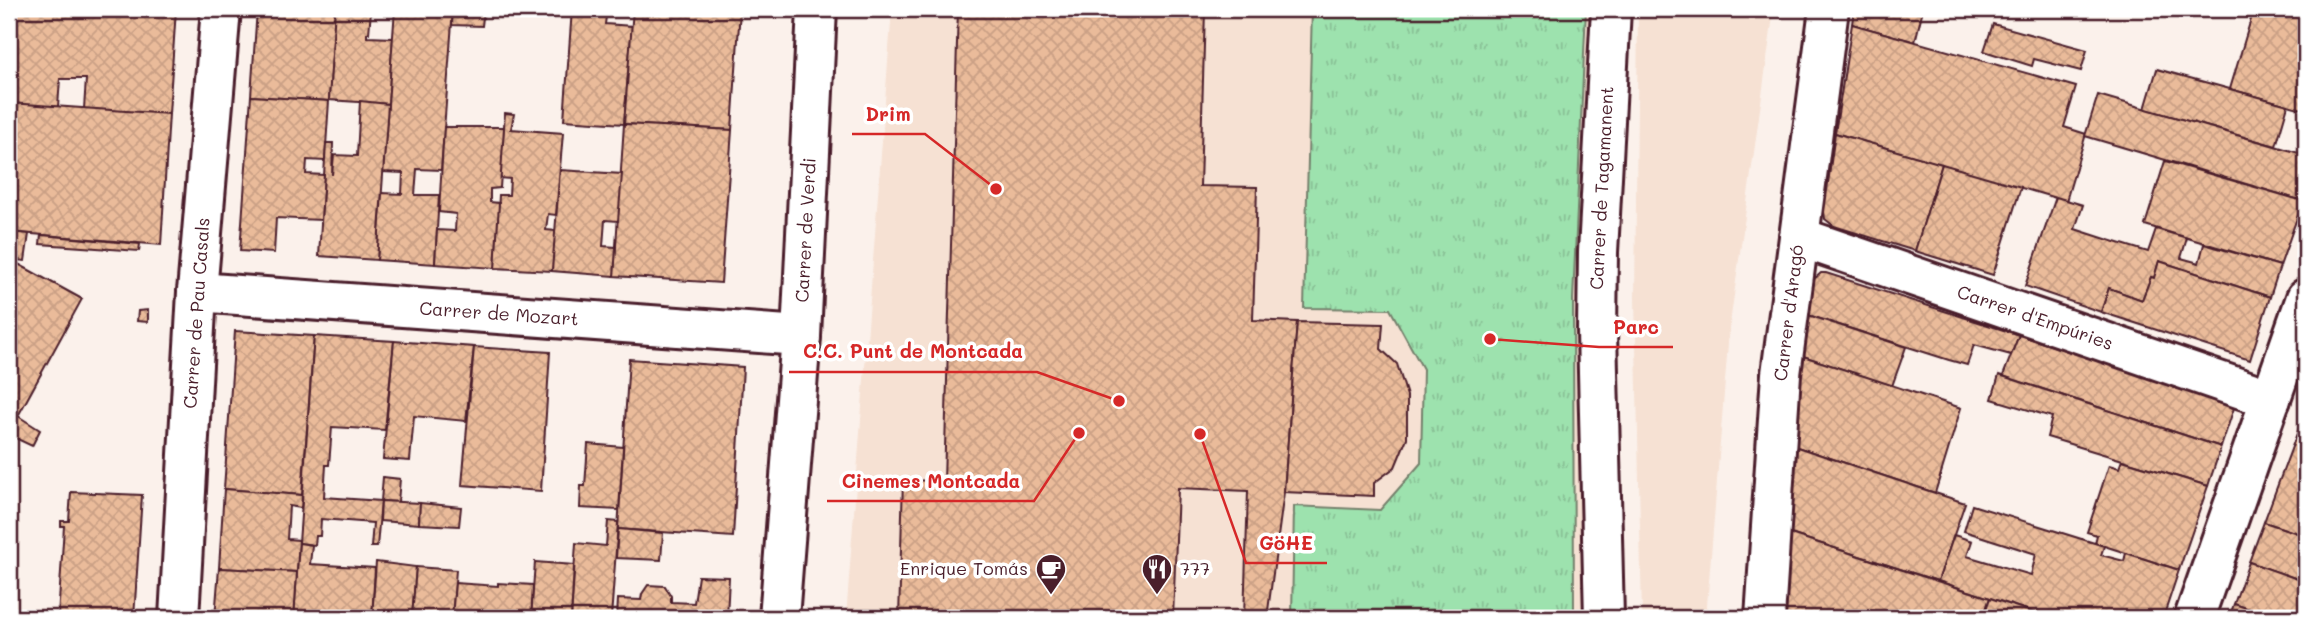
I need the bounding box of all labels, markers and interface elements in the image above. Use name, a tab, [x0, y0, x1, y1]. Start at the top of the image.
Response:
street label: Carrer de Tagamanent	[1584, 86, 1618, 290]
callout: Drim	[852, 94, 925, 134]
text: Drim	[865, 101, 911, 126]
street label: Carrer de Verdi	[789, 157, 821, 303]
street label: Carrer de Pau Casals	[177, 217, 215, 409]
street label: Carrer d'Aragó	[1768, 243, 1808, 382]
street label: Carrer d'Empúries	[1954, 279, 2117, 355]
street label: Carrer de Mozart	[419, 295, 580, 331]
callout: Parc	[1599, 307, 1673, 347]
text: Parc	[1613, 314, 1659, 339]
callout: C.C. Punt de Montcada	[789, 332, 1037, 372]
text: C.C. Punt de Montcada	[803, 338, 1023, 363]
callout: Cinemes Montcada	[827, 461, 1034, 501]
text: Cinemes Montcada	[842, 468, 1020, 493]
callout: GöHE	[1246, 523, 1327, 563]
text: GöHE	[1259, 530, 1313, 555]
cafe icon: Enrique Tomás	[1034, 552, 1068, 596]
restaurant icon: 777	[1140, 552, 1174, 596]
place label: Enrique Tomás	[900, 556, 1028, 580]
place label: 777	[1180, 556, 1210, 580]

